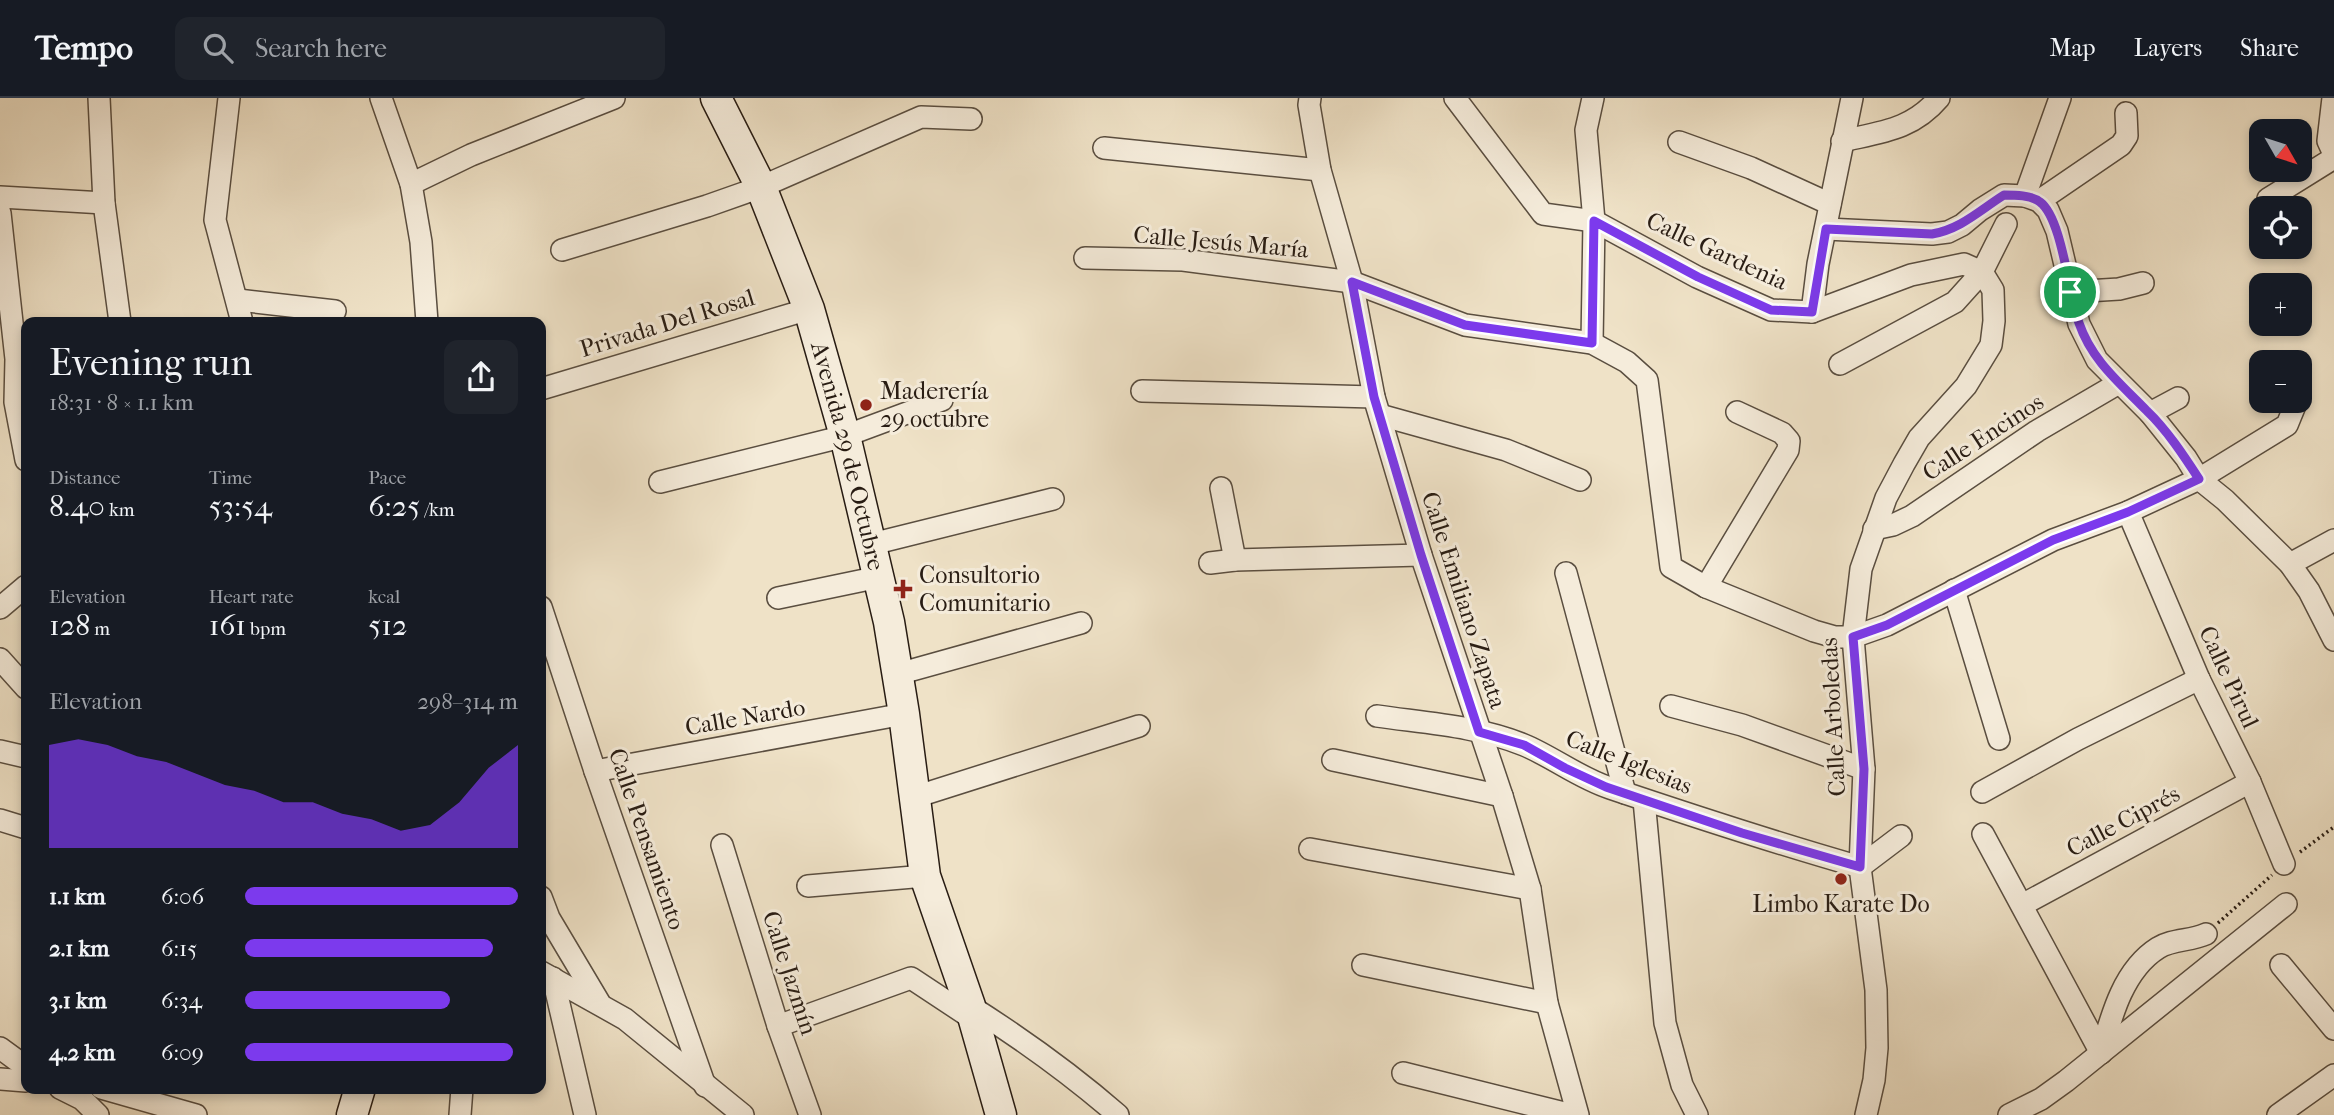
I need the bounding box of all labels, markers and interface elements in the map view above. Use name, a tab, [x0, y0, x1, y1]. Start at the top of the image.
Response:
search box	[175, 17, 665, 80]
text: Tempo	[35, 29, 133, 68]
icon: search	[199, 29, 237, 67]
text: Search here	[255, 33, 387, 64]
text: Map	[2050, 34, 2096, 62]
text: Layers	[2134, 34, 2202, 62]
text: Share	[2240, 34, 2299, 62]
north arrow	[2249, 119, 2312, 182]
map controls	[2249, 119, 2312, 413]
button: locate	[2249, 196, 2312, 259]
street label: Calle Gardenia	[1642, 206, 1793, 296]
street label: Calle Jesús María	[1132, 220, 1311, 264]
pin	[2040, 262, 2100, 322]
icon: arrive	[2051, 273, 2089, 311]
button: +	[2249, 273, 2312, 336]
street label: Privada Del Rosal	[576, 283, 758, 363]
street label: Avenida 29 de Octubre	[805, 338, 890, 573]
text: Evening run	[49, 340, 252, 385]
button: share	[444, 340, 518, 414]
button: −	[2249, 350, 2312, 413]
place label: Maderería 29 octubre	[880, 377, 989, 433]
street label: Calle Encinos	[1917, 388, 2049, 486]
text: 18:31 · 8 × 1.1 km	[49, 389, 194, 416]
marker: Maderería 29 octubre	[858, 397, 874, 413]
text: Distance	[49, 467, 120, 489]
text: Time	[209, 467, 252, 489]
text: Pace	[368, 467, 406, 489]
street label: Calle Emiliano Zapata	[1416, 488, 1513, 713]
text: 8.40	[49, 489, 105, 524]
text: 53:54	[209, 489, 272, 524]
text: 6:25	[368, 489, 420, 524]
text: km	[105, 499, 135, 521]
text: /km	[420, 499, 455, 521]
place label: Consultorio Comunitario	[919, 561, 1050, 617]
marker: Consultorio Comunitario	[893, 579, 913, 599]
text: Elevation	[49, 586, 126, 608]
text: Heart rate	[209, 586, 294, 608]
text: kcal	[368, 586, 400, 608]
text: 128	[49, 608, 90, 643]
text: 161	[209, 608, 246, 643]
text: 512	[368, 608, 407, 643]
text: m	[90, 618, 110, 640]
text: bpm	[246, 618, 286, 640]
street label: Calle Pirul	[2193, 621, 2265, 733]
street label: Calle Arboledas	[1815, 637, 1851, 797]
text: Elevation	[49, 688, 142, 715]
text: 298–314 m	[417, 688, 518, 715]
street label: Calle Nardo	[683, 693, 807, 741]
street label: Calle Iglesias	[1562, 724, 1696, 800]
street label: Calle Pensamiento	[603, 744, 691, 934]
street label: Calle Ciprés	[2062, 779, 2184, 863]
marker: Limbo Karate Do	[1833, 871, 1849, 887]
text: 1.1 km	[49, 883, 106, 910]
text: 6:06	[161, 883, 204, 910]
place label: Limbo Karate Do	[1752, 890, 1930, 918]
street label: Calle Jazmín	[757, 908, 823, 1039]
text: 2.1 km	[49, 935, 109, 962]
text: 6:15	[161, 935, 197, 962]
text: 3.1 km	[49, 987, 107, 1014]
text: 6:34	[161, 987, 202, 1014]
text: 4.2 km	[49, 1039, 115, 1066]
text: 6:09	[161, 1039, 204, 1066]

